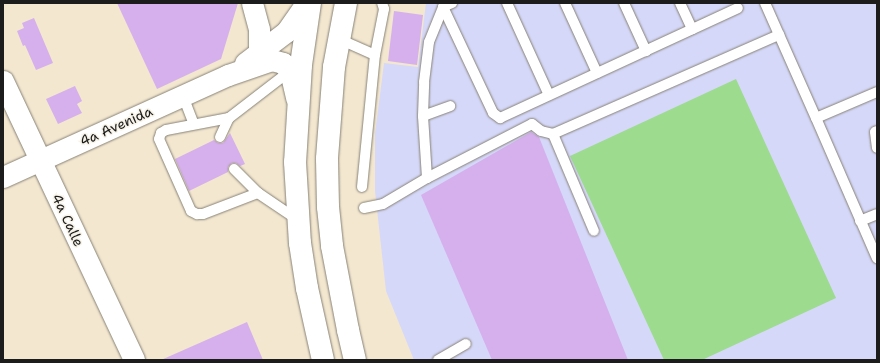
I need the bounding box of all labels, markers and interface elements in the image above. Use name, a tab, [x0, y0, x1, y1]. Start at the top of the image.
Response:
street label: 4a Avenida	[77, 102, 155, 150]
street label: 4a Calle	[48, 191, 88, 249]

